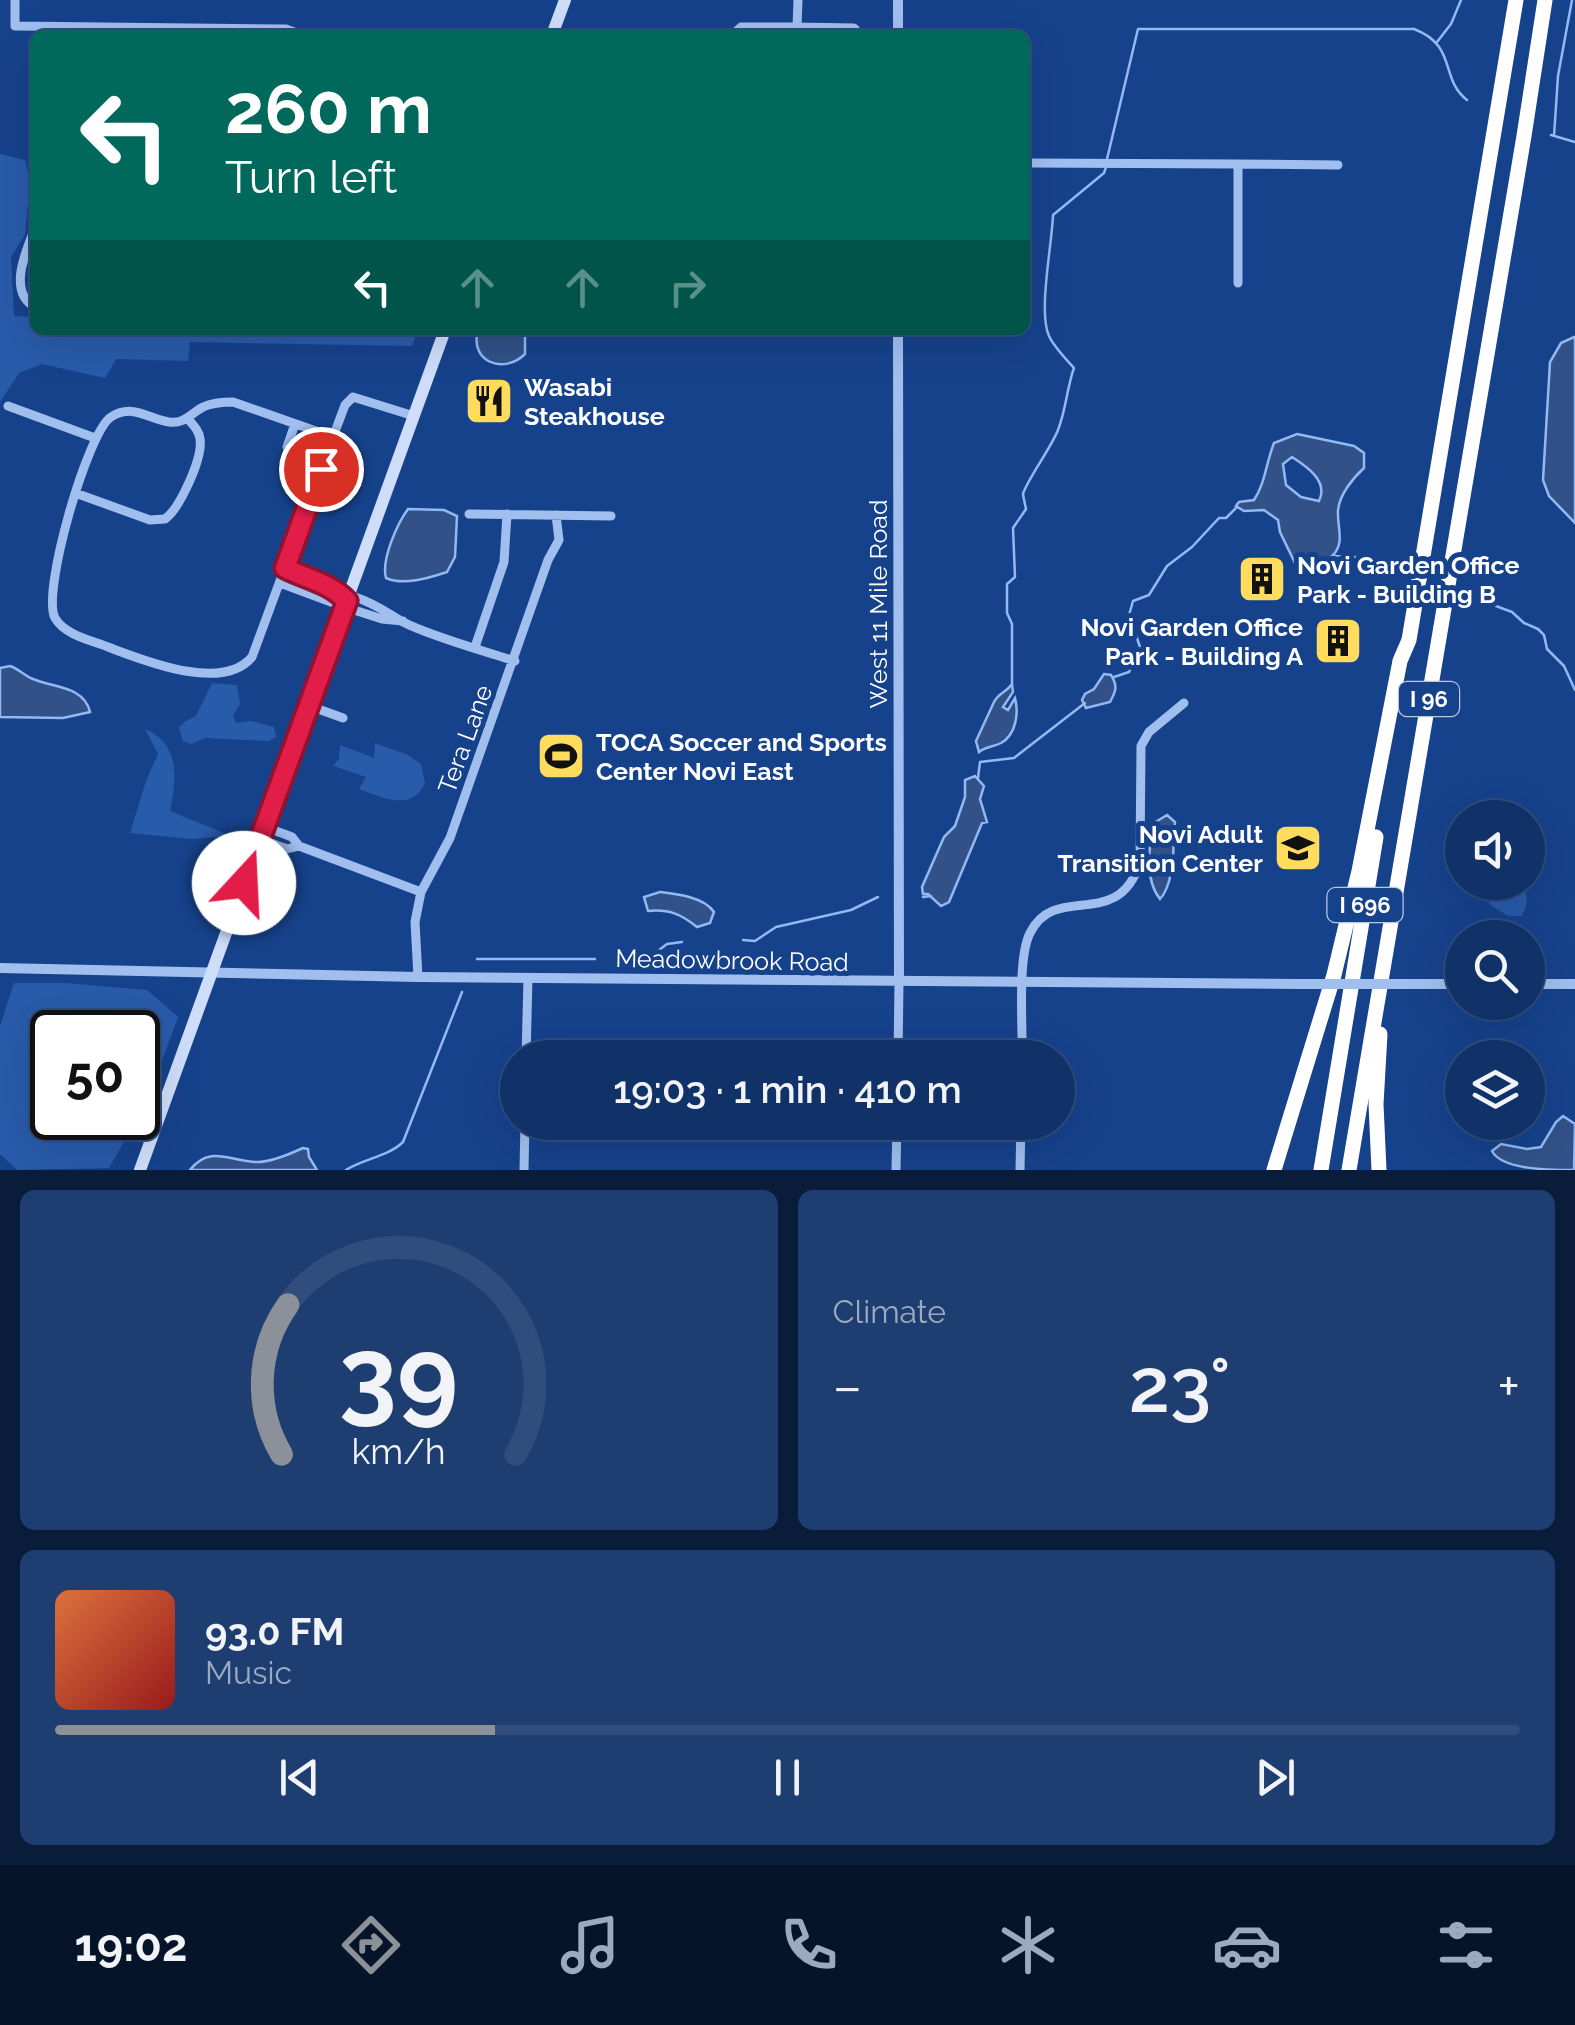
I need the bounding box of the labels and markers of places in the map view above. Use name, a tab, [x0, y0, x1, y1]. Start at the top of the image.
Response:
place label: Wasabi Steakhouse	[524, 372, 665, 431]
restaurant icon: Wasabi Steakhouse	[463, 375, 515, 427]
pin	[279, 427, 364, 512]
place label: Novi Garden Office Park - Building B	[1297, 550, 1520, 609]
building icon: Novi Garden Office Park - Building B	[1236, 553, 1288, 605]
place label: Novi Garden Office Park - Building A	[1080, 612, 1303, 671]
building icon: Novi Garden Office Park - Building A	[1312, 615, 1364, 667]
place label: TOCA Soccer and Sports Center Novi East	[596, 727, 887, 786]
sports icon: TOCA Soccer and Sports Center Novi East	[535, 730, 587, 782]
place label: Novi Adult Transition Center	[1058, 819, 1263, 878]
school or university icon: Novi Adult Transition Center	[1272, 822, 1324, 874]

